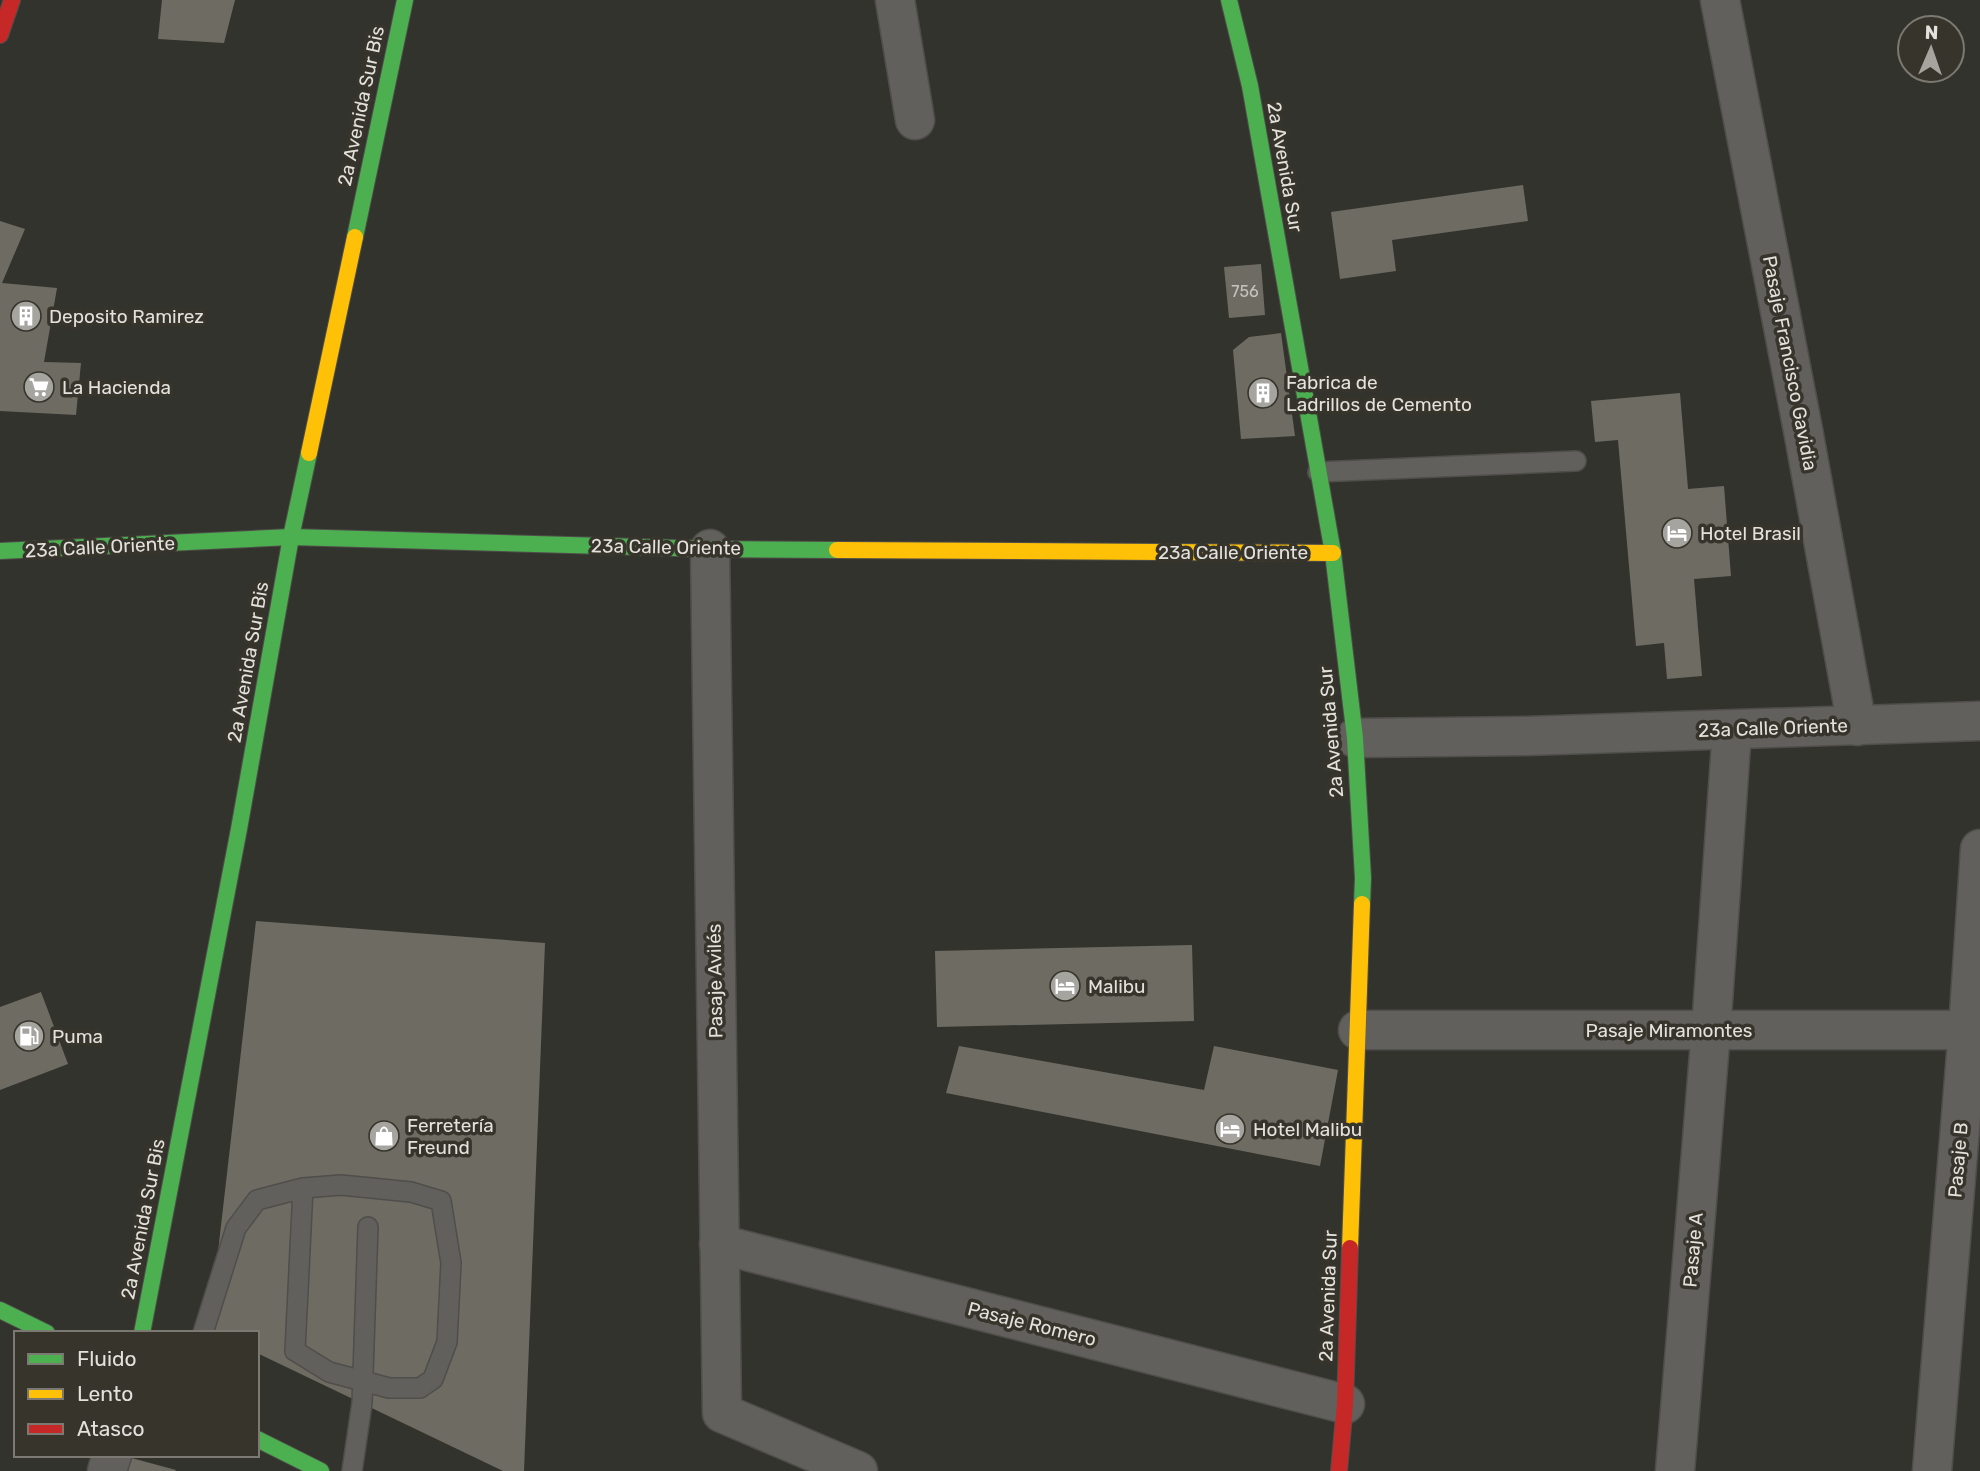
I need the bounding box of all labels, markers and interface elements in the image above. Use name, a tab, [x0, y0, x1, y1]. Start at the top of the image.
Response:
north arrow	[1896, 14, 1966, 84]
text: N	[1924, 21, 1939, 44]
street label: 2a Avenida Sur Bis	[333, 24, 389, 188]
street label: 2a Avenida Sur	[1262, 100, 1308, 235]
street label: Pasaje Francisco Gavidia	[1758, 254, 1822, 472]
house number: 756	[1231, 282, 1259, 301]
building icon: Deposito Ramirez	[9, 299, 43, 333]
place label: Deposito Ramirez	[49, 305, 204, 328]
supermarket icon: La Hacienda	[22, 370, 56, 404]
place label: Fabrica de Ladrillos de Cemento	[1286, 371, 1472, 416]
place label: La Hacienda	[62, 376, 171, 399]
building icon: Fabrica de Ladrillos de Cemento	[1246, 376, 1280, 410]
hotel icon: Hotel Brasil	[1660, 516, 1694, 550]
place label: Hotel Brasil	[1700, 522, 1801, 545]
street label: 23a Calle Oriente	[24, 532, 176, 562]
street label: 23a Calle Oriente	[591, 534, 741, 560]
street label: 23a Calle Oriente	[1158, 541, 1308, 564]
street label: 2a Avenida Sur Bis	[223, 580, 273, 744]
street label: 2a Avenida Sur	[1314, 665, 1348, 799]
street label: 23a Calle Oriente	[1698, 714, 1848, 742]
street label: Pasaje Avilés	[703, 923, 727, 1039]
hotel icon: Malibu	[1048, 969, 1082, 1003]
place label: Malibu	[1088, 975, 1146, 998]
fuel station icon: Puma	[12, 1019, 46, 1053]
street label: Pasaje Miramontes	[1585, 1019, 1753, 1042]
place label: Puma	[52, 1025, 103, 1048]
hotel icon: Hotel Malibu	[1213, 1112, 1247, 1146]
place label: Ferretería Freund	[407, 1114, 494, 1159]
place label: Hotel Malibu	[1253, 1118, 1362, 1141]
shop icon: Ferretería Freund	[367, 1119, 401, 1153]
street label: Pasaje B	[1943, 1121, 1973, 1199]
street label: 2a Avenida Sur Bis	[116, 1137, 170, 1301]
street label: Pasaje A	[1678, 1211, 1708, 1288]
street label: 2a Avenida Sur	[1314, 1229, 1342, 1362]
street label: Pasaje Romero	[965, 1297, 1099, 1351]
legend	[14, 1331, 259, 1457]
text: Fluido	[77, 1346, 137, 1371]
text: Lento	[77, 1381, 133, 1406]
text: Atasco	[77, 1416, 145, 1441]

